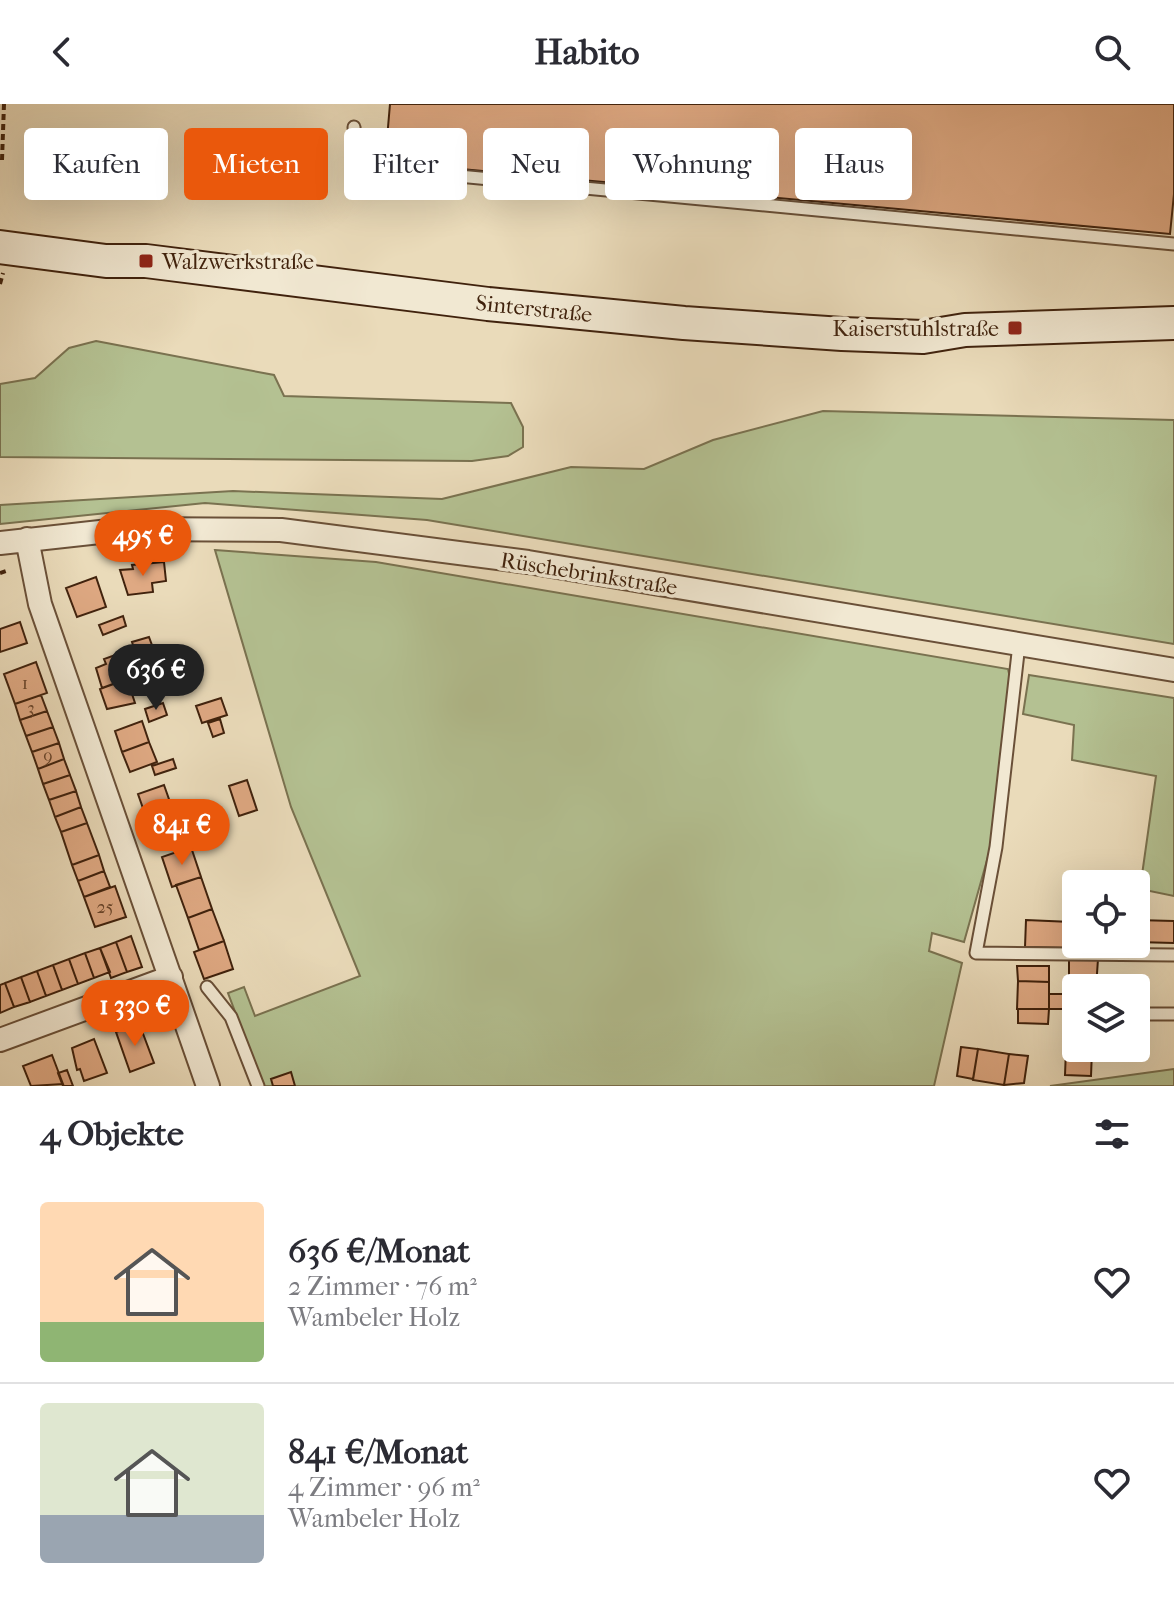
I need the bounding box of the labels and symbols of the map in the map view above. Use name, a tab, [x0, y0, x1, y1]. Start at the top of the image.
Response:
place label: Walzwerkstraße	[161, 249, 314, 275]
marker: Walzwerkstraße	[137, 252, 155, 270]
street label: Sinterstraße	[474, 290, 594, 328]
place label: Kaiserstuhlstraße	[832, 316, 999, 342]
marker: Kaiserstuhlstraße	[1006, 319, 1024, 337]
pin: 495 €	[87, 510, 199, 578]
street label: Rüschebrinkstraße	[499, 547, 679, 601]
pin: 636 €	[100, 644, 212, 712]
house number: 1	[22, 673, 28, 694]
house number: 3	[27, 698, 35, 719]
house number: 9	[43, 746, 53, 767]
pin: 841 €	[126, 799, 238, 867]
house number: 25	[96, 897, 114, 918]
pin: 1 330 €	[61, 980, 209, 1048]

